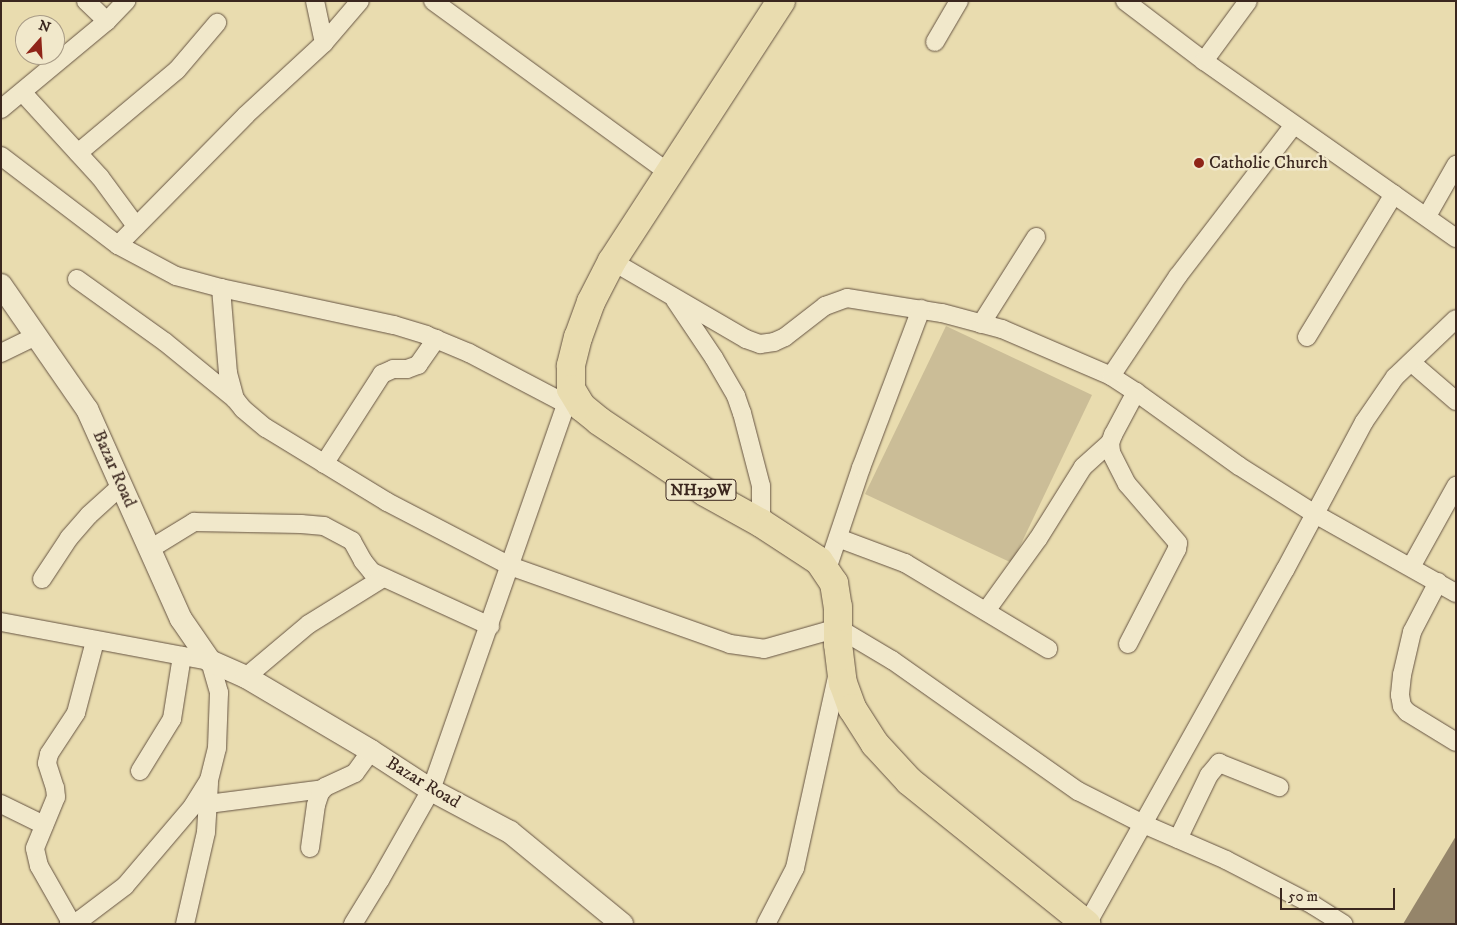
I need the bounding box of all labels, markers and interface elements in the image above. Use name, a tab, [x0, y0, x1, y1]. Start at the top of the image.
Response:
north arrow	[15, 15, 65, 65]
text: N	[36, 16, 53, 37]
place label: Catholic Church	[1209, 152, 1328, 174]
marker: Catholic Church	[1193, 157, 1205, 169]
street label: Bazar Road	[87, 427, 141, 511]
road number: NH139W	[665, 476, 737, 504]
street label: Bazar Road	[382, 753, 464, 813]
scale bar	[1282, 878, 1397, 910]
text: 50 m	[1288, 887, 1318, 906]

